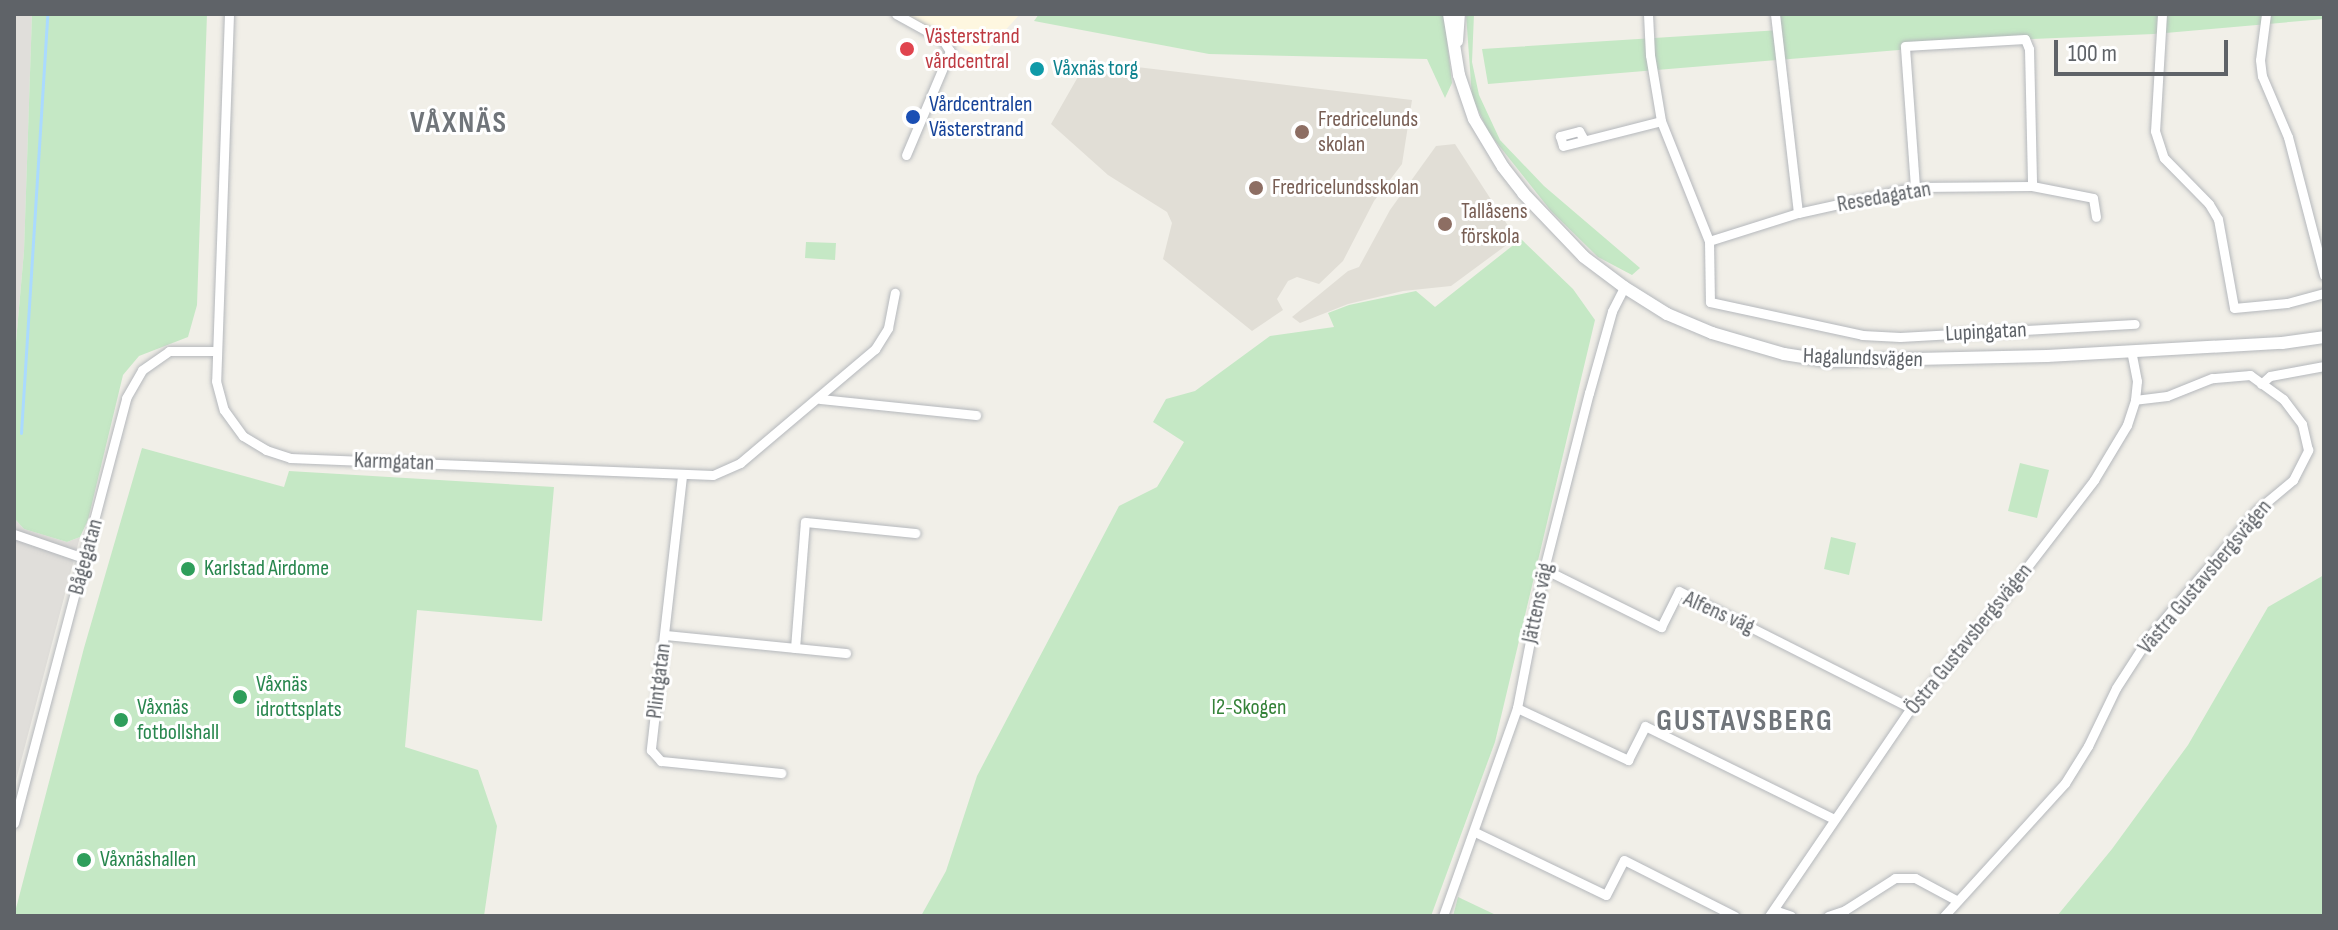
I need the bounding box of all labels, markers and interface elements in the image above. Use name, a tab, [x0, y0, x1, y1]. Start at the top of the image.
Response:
place label: Västerstrand vårdcentral	[925, 23, 1020, 74]
scale bar	[2058, 24, 2232, 74]
marker: Västerstrand vårdcentral	[896, 38, 918, 60]
text: 100 m	[2068, 39, 2117, 68]
place label: Våxnäs torg	[1053, 56, 1138, 82]
marker: Våxnäs torg	[1028, 60, 1046, 78]
place label: Vårdcentralen Västerstrand	[929, 91, 1032, 142]
district label: VÅXNÄS	[410, 105, 508, 141]
place label: Fredricelunds skolan	[1318, 106, 1418, 158]
marker: Vårdcentralen Västerstrand	[904, 108, 922, 126]
marker: Fredricelunds skolan	[1293, 123, 1311, 141]
place label: Fredricelundsskolan	[1272, 175, 1419, 201]
street label: Resedagatan	[1835, 176, 1933, 218]
marker: Fredricelundsskolan	[1247, 179, 1265, 197]
place label: Tallåsens förskola	[1461, 198, 1528, 250]
marker: Tallåsens förskola	[1436, 215, 1454, 233]
street label: Lupingatan	[1945, 317, 2027, 347]
street label: Hagalundsvägen	[1803, 343, 1923, 373]
street label: Karmgatan	[353, 447, 435, 477]
street label: Västra Gustavsbergsvägen	[2133, 494, 2277, 660]
street label: Bågegatan	[63, 516, 109, 598]
place label: Karlstad Airdome	[204, 556, 329, 582]
street label: Östra Gustavsbergsvägen	[1900, 558, 2038, 720]
marker: Karlstad Airdome	[179, 560, 197, 578]
street label: Jättens väg	[1517, 560, 1559, 646]
street label: Alfens väg	[1679, 586, 1759, 640]
street label: Plintgatan	[641, 642, 677, 720]
place label: Våxnäs idrottsplats	[256, 671, 342, 722]
marker: Våxnäs idrottsplats	[231, 688, 249, 706]
place label: Våxnäs fotbollshall	[137, 694, 219, 746]
park label: I2-Skogen	[1212, 695, 1286, 721]
district label: GUSTAVSBERG	[1656, 703, 1834, 739]
marker: Våxnäs fotbollshall	[112, 711, 130, 729]
place label: Våxnäshallen	[100, 847, 196, 873]
marker: Våxnäshallen	[75, 851, 93, 869]

